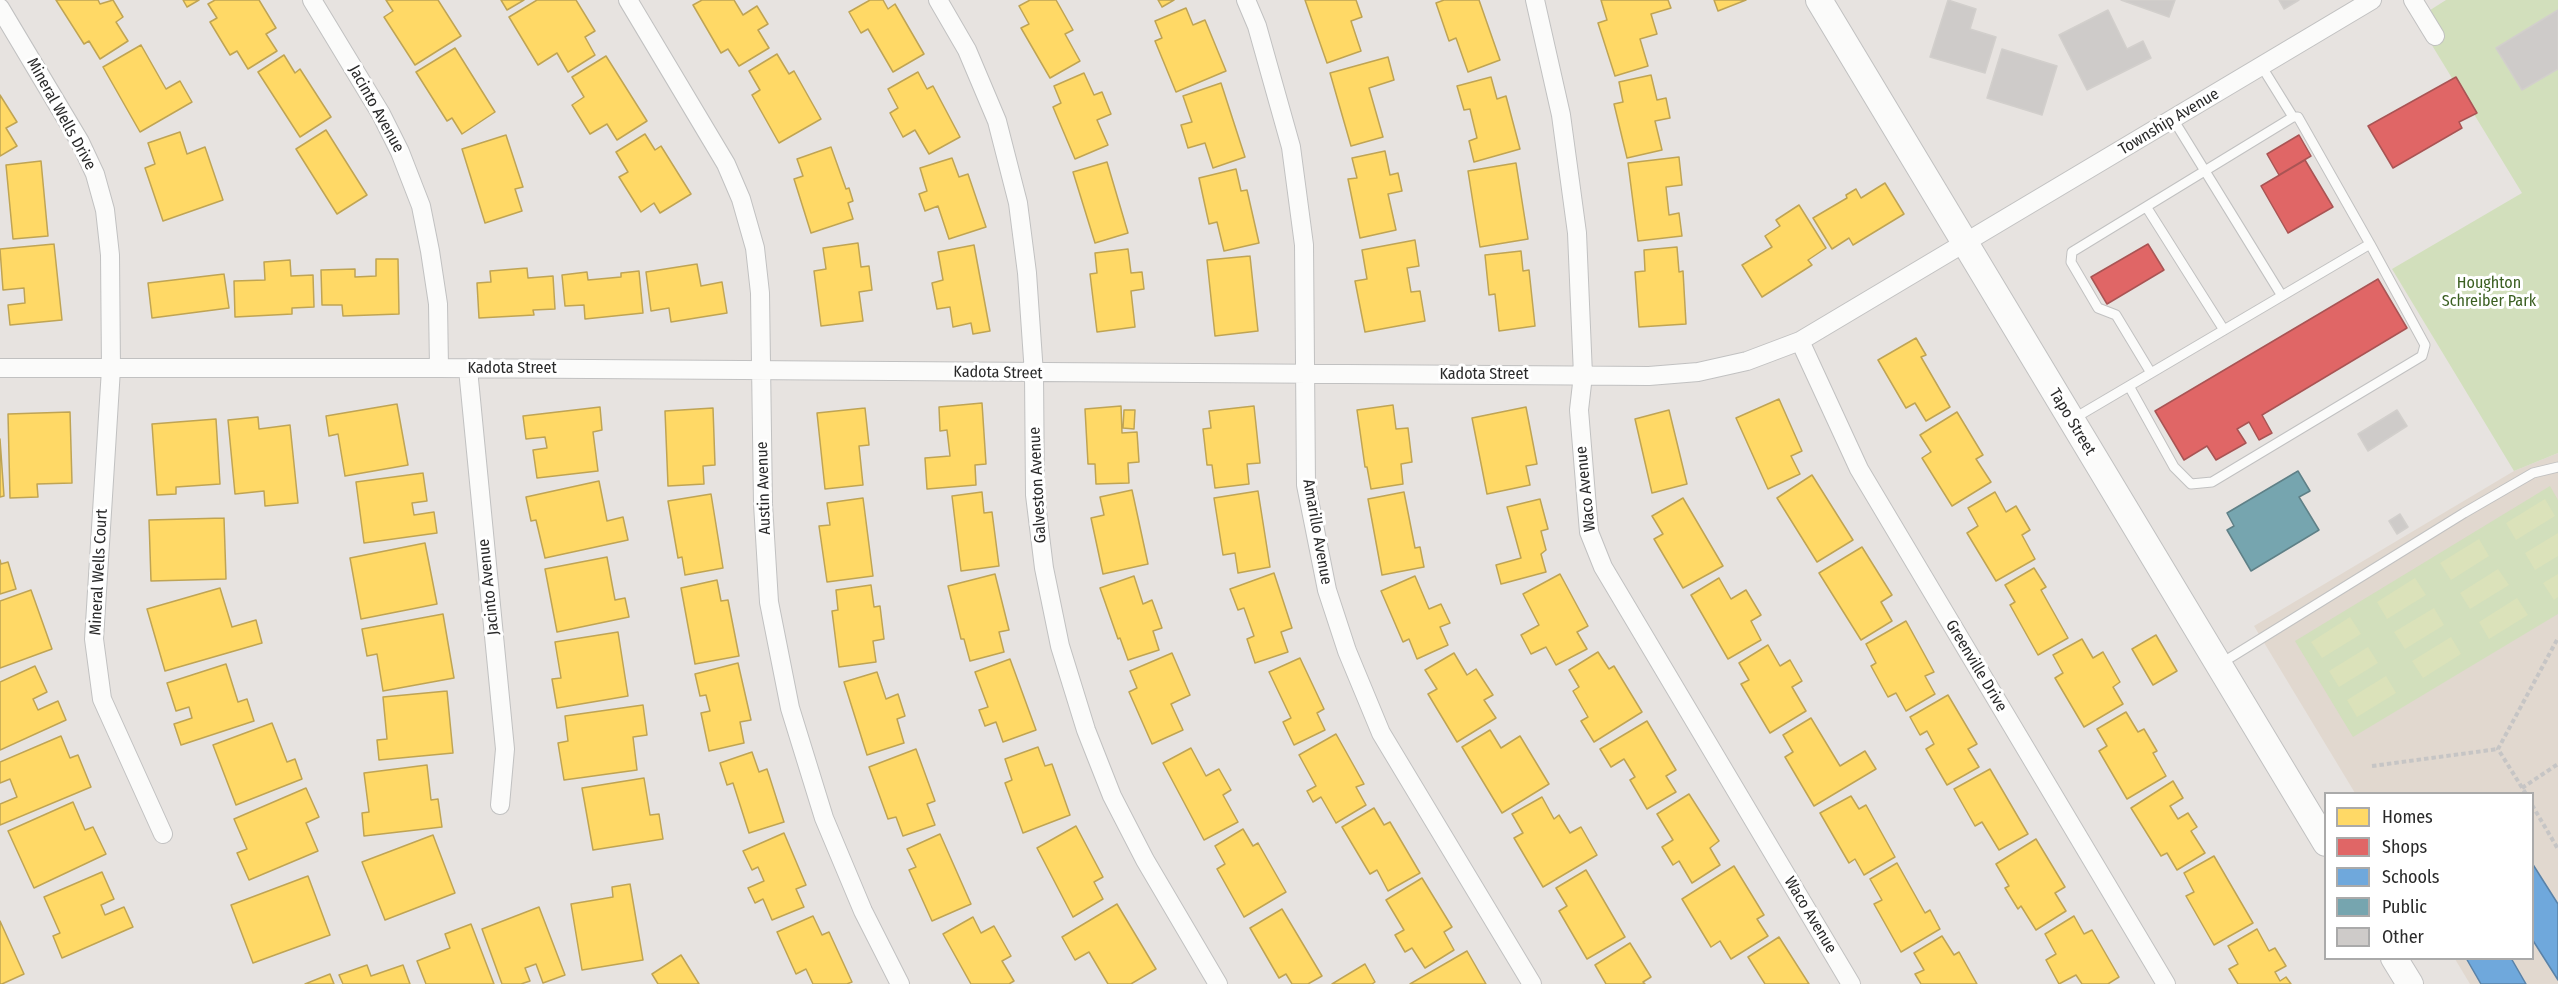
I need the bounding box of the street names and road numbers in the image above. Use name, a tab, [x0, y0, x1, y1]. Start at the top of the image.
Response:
street label: Mineral Wells Drive	[22, 55, 100, 173]
street label: Jacinto Avenue	[344, 62, 408, 156]
street label: Township Avenue	[2115, 85, 2223, 159]
street label: Kadota Street	[467, 359, 557, 379]
street label: Kadota Street	[953, 363, 1043, 383]
street label: Kadota Street	[1439, 365, 1529, 385]
street label: Tapo Street	[2045, 385, 2099, 459]
street label: Galveston Avenue	[1025, 426, 1051, 544]
street label: Austin Avenue	[753, 441, 775, 535]
street label: Waco Avenue	[1572, 445, 1600, 533]
street label: Amarillo Avenue	[1298, 478, 1336, 586]
street label: Mineral Wells Court	[86, 508, 112, 636]
street label: Jacinto Avenue	[474, 538, 504, 636]
street label: Greenville Drive	[1941, 617, 2011, 715]
street label: Waco Avenue	[1780, 873, 1840, 957]

